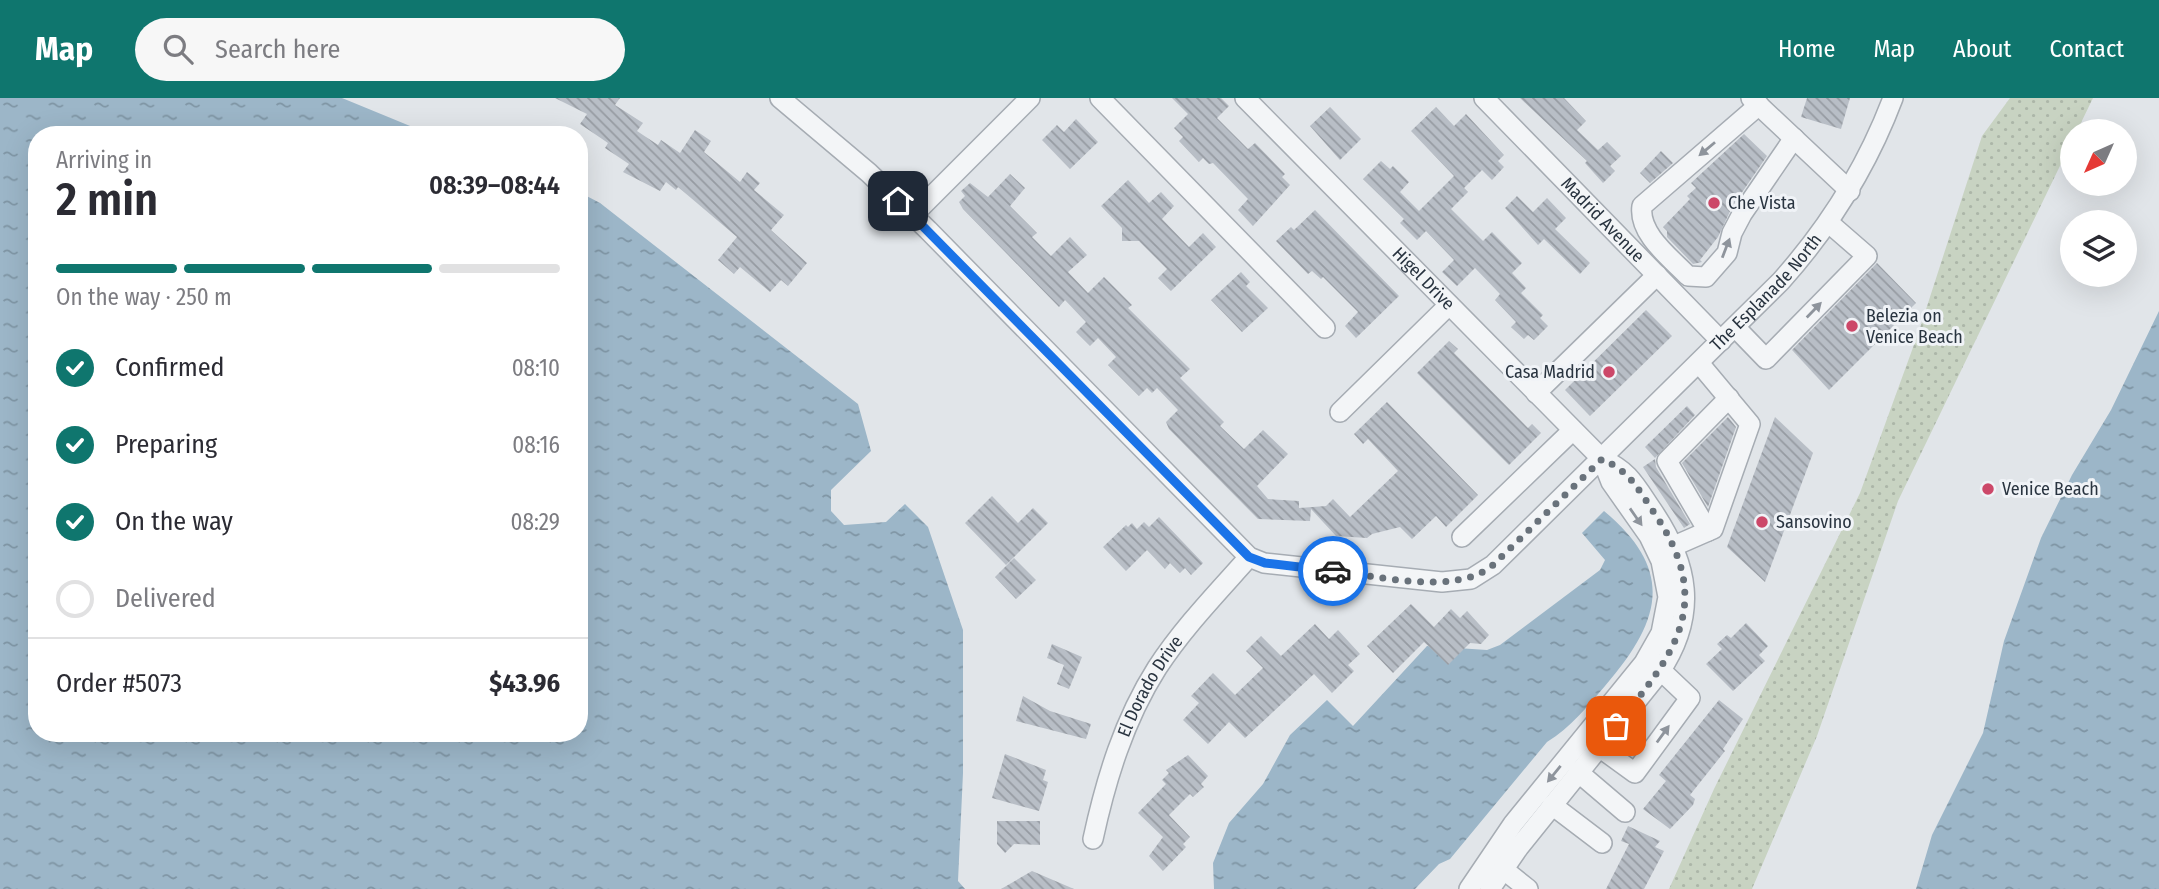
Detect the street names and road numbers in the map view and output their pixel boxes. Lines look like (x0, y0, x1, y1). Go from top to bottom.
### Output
street label: Madrid Avenue (1556, 173, 1649, 267)
street label: The Esplanade North (1706, 229, 1827, 356)
street label: Higel Drive (1388, 243, 1460, 315)
street label: El Dorado Drive (1113, 631, 1187, 740)

